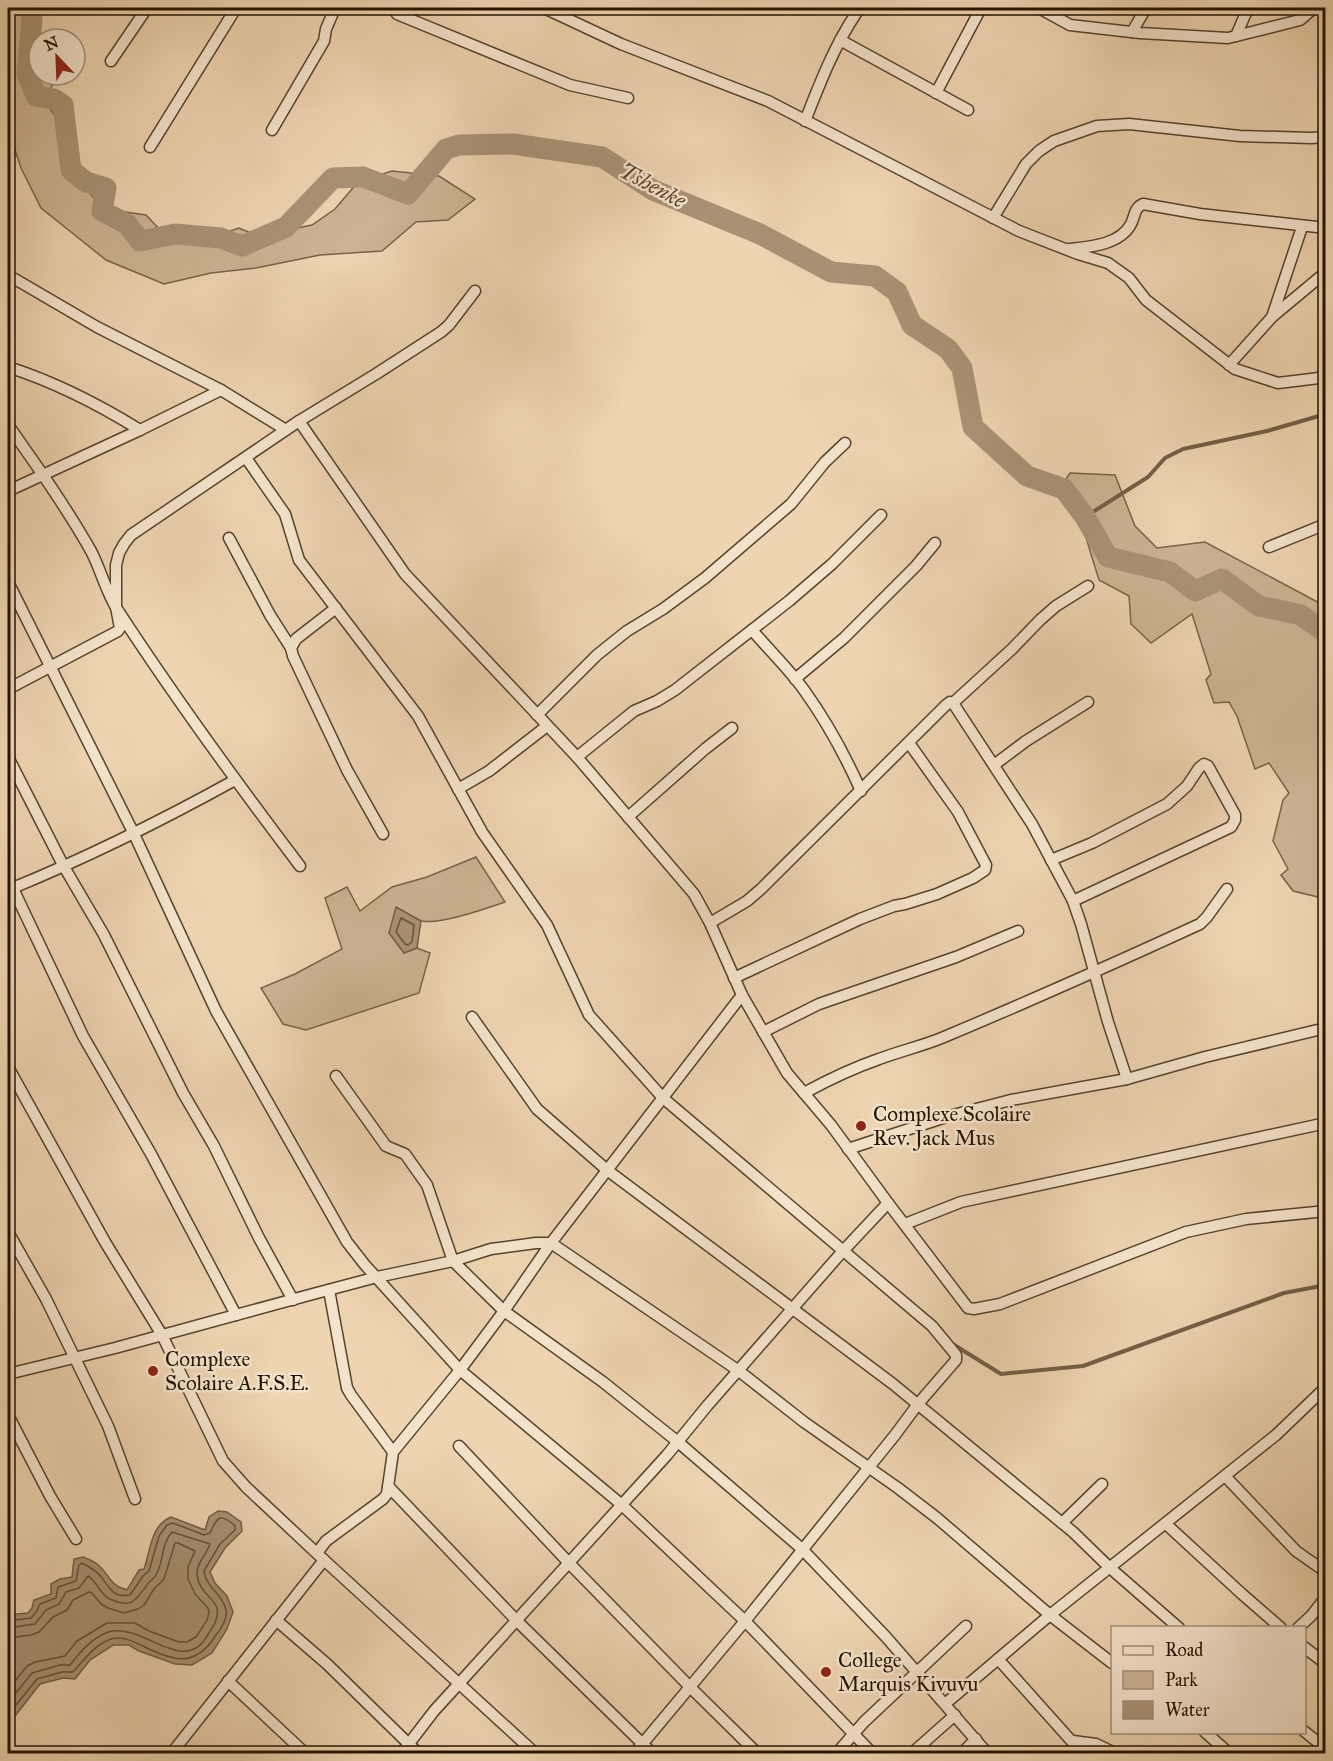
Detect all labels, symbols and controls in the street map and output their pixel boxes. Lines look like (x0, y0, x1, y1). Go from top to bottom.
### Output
north arrow (27, 27, 87, 87)
text: N (41, 32, 62, 55)
water label: Tshenke (615, 157, 691, 214)
place label: Complexe Scolaire Rev. Jack Mus (873, 1101, 1031, 1151)
marker: Complexe Scolaire Rev. Jack Mus (854, 1119, 868, 1133)
place label: Complexe Scolaire A.F.S.E. (165, 1346, 309, 1396)
marker: Complexe Scolaire A.F.S.E. (146, 1364, 160, 1378)
legend (1111, 1626, 1306, 1734)
text: Road (1165, 1639, 1203, 1661)
place label: College Marquis Kivuvu (838, 1647, 979, 1697)
marker: College Marquis Kivuvu (819, 1665, 833, 1679)
text: Park (1165, 1669, 1198, 1691)
text: Water (1165, 1699, 1210, 1721)

